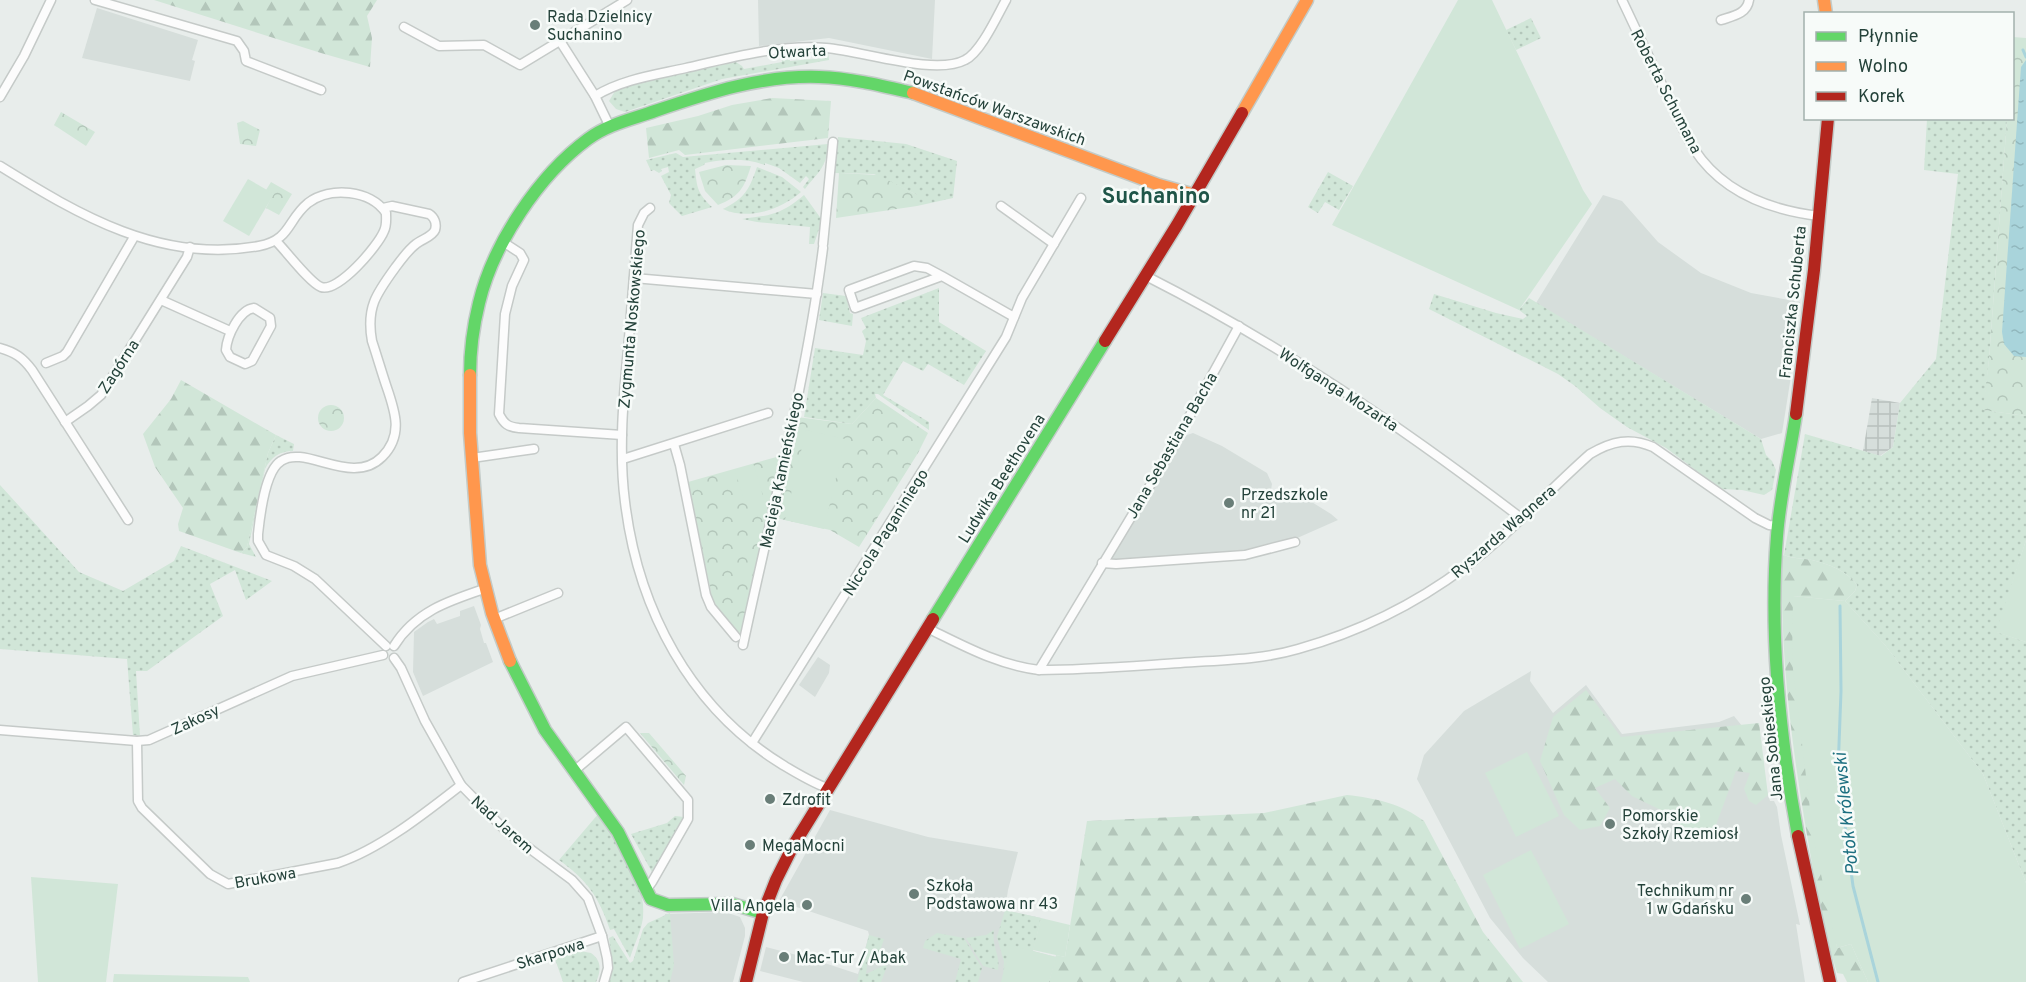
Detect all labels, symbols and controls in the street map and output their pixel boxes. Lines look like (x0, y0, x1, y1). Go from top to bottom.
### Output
place label: Rada Dzielnicy Suchanino (547, 8, 653, 46)
legend (1804, 12, 2014, 120)
marker: Rada Dzielnicy Suchanino (528, 18, 542, 32)
street label: Roberta Schumana (1625, 26, 1705, 157)
text: Płynnie (1858, 26, 1919, 49)
street label: Otwarta (768, 41, 827, 65)
text: Wolno (1858, 56, 1908, 79)
street label: Powstańców Warszawskich (900, 66, 1088, 151)
text: Korek (1858, 86, 1905, 109)
district label: Suchanino (1102, 184, 1210, 211)
street label: Franciszka Schuberta (1776, 225, 1812, 380)
street label: Zygmunta Noskowskiego (615, 229, 651, 410)
street label: Zagórna (95, 336, 145, 398)
street label: Wolfganga Mozarta (1274, 345, 1401, 437)
street label: Jana Sebastiana Bacha (1123, 369, 1223, 523)
street label: Macieja Kamieńskiego (757, 390, 809, 550)
street label: Ludwika Beethovena (955, 411, 1051, 547)
street label: Niccola Paganiniego (840, 466, 934, 600)
street label: Ryszarda Wagnera (1448, 482, 1561, 583)
place label: Przedszkole nr 21 (1241, 486, 1328, 524)
marker: Przedszkole nr 21 (1222, 496, 1236, 510)
street label: Jana Sobieskiego (1755, 675, 1788, 802)
street label: Zakosy (168, 701, 223, 741)
water label: Potok Królewski (1829, 750, 1865, 876)
place label: Zdrofit (782, 791, 831, 811)
street label: Nad Jarem (466, 792, 537, 859)
marker: Zdrofit (763, 792, 777, 806)
place label: Pomorskie Szkoły Rzemiosł (1622, 807, 1738, 845)
marker: Pomorskie Szkoły Rzemiosł (1603, 817, 1617, 831)
place label: MegaMocni (762, 837, 845, 857)
marker: MegaMocni (743, 838, 757, 852)
street label: Brukowa (233, 864, 298, 894)
place label: Szkoła Podstawowa nr 43 (926, 877, 1058, 915)
place label: Technikum nr 1 w Gdańsku (1637, 882, 1734, 920)
marker: Szkoła Podstawowa nr 43 (907, 887, 921, 901)
marker: Technikum nr 1 w Gdańsku (1739, 892, 1753, 906)
place label: Villa Angela (710, 897, 795, 917)
marker: Villa Angela (800, 898, 814, 912)
street label: Skarpowa (514, 935, 587, 975)
place label: Mac-Tur / Abak (796, 949, 906, 969)
marker: Mac-Tur / Abak (777, 950, 791, 964)

